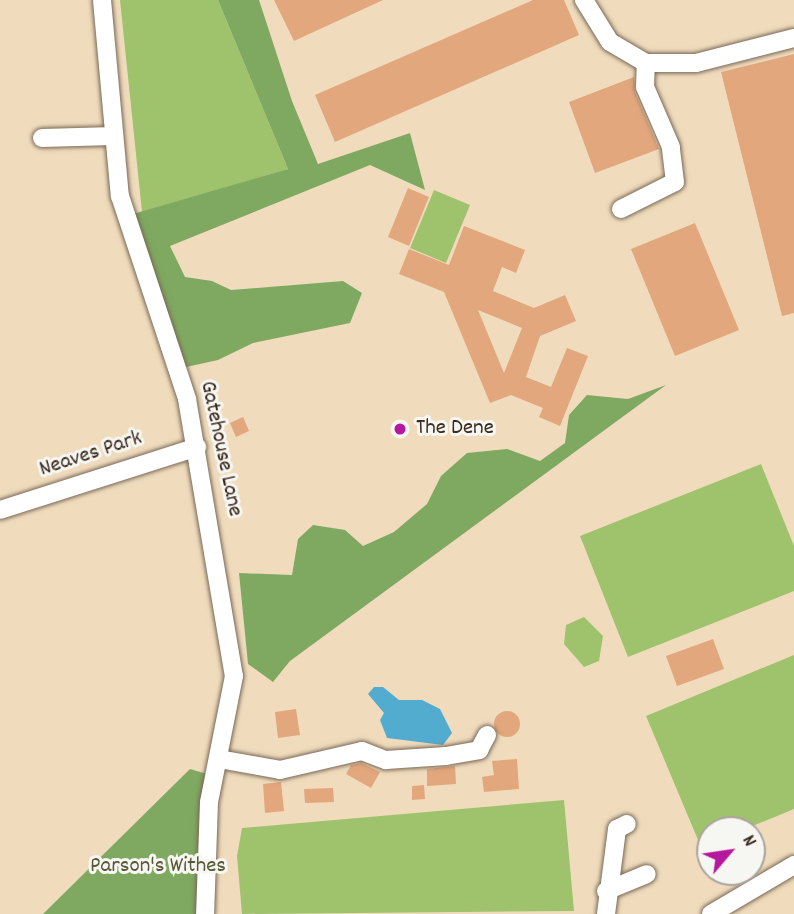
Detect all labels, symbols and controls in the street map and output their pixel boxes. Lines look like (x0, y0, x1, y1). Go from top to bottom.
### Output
street label: Gatehouse Lane (192, 379, 248, 519)
place label: The Dene (416, 415, 494, 443)
marker: The Dene (390, 419, 410, 439)
street label: Neaves Park (36, 425, 146, 485)
north arrow (696, 816, 766, 886)
text: N (734, 831, 762, 852)
park label: Parson's Withes (90, 853, 226, 881)

